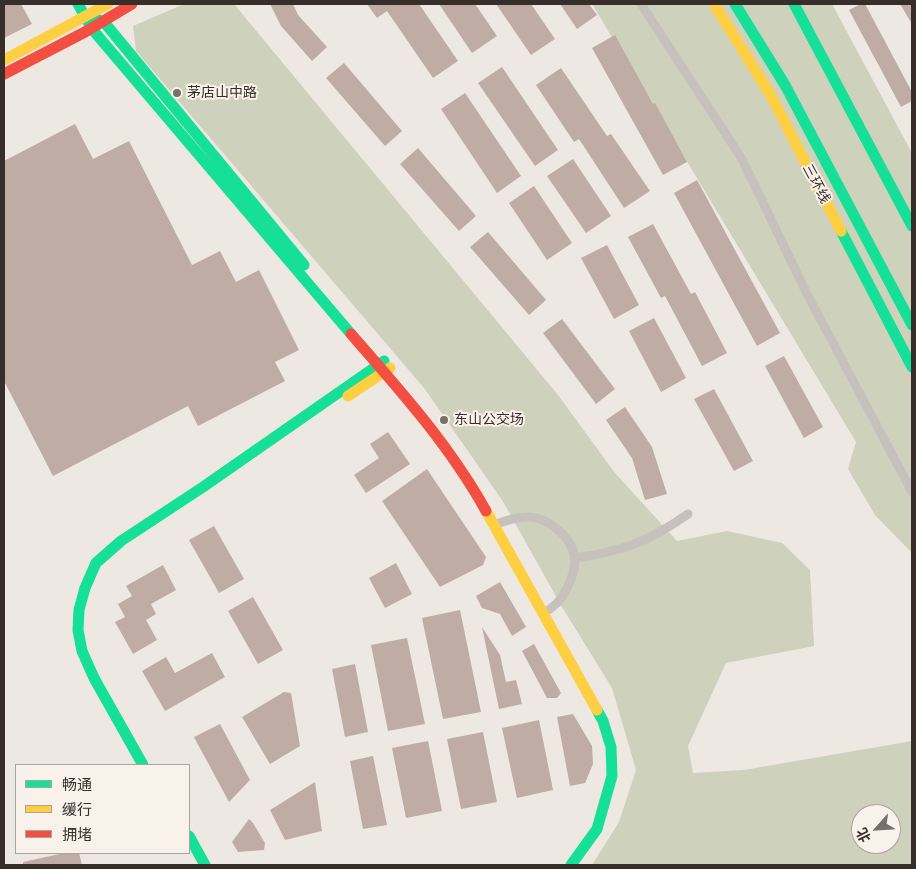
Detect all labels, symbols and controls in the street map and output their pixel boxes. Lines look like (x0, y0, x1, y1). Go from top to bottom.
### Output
place label: 茅店山中路 (187, 85, 257, 101)
marker: 茅店山中路 (171, 87, 183, 99)
street label: 三环线 (799, 162, 833, 206)
place label: 东山公交场 (454, 412, 524, 428)
marker: 东山公交场 (438, 414, 450, 426)
legend (15, 764, 190, 854)
text: 畅通 (62, 774, 92, 794)
text: 缓行 (62, 799, 92, 819)
north arrow (851, 804, 901, 854)
text: 拥堵 (62, 824, 92, 844)
text: 北 (851, 825, 875, 846)

